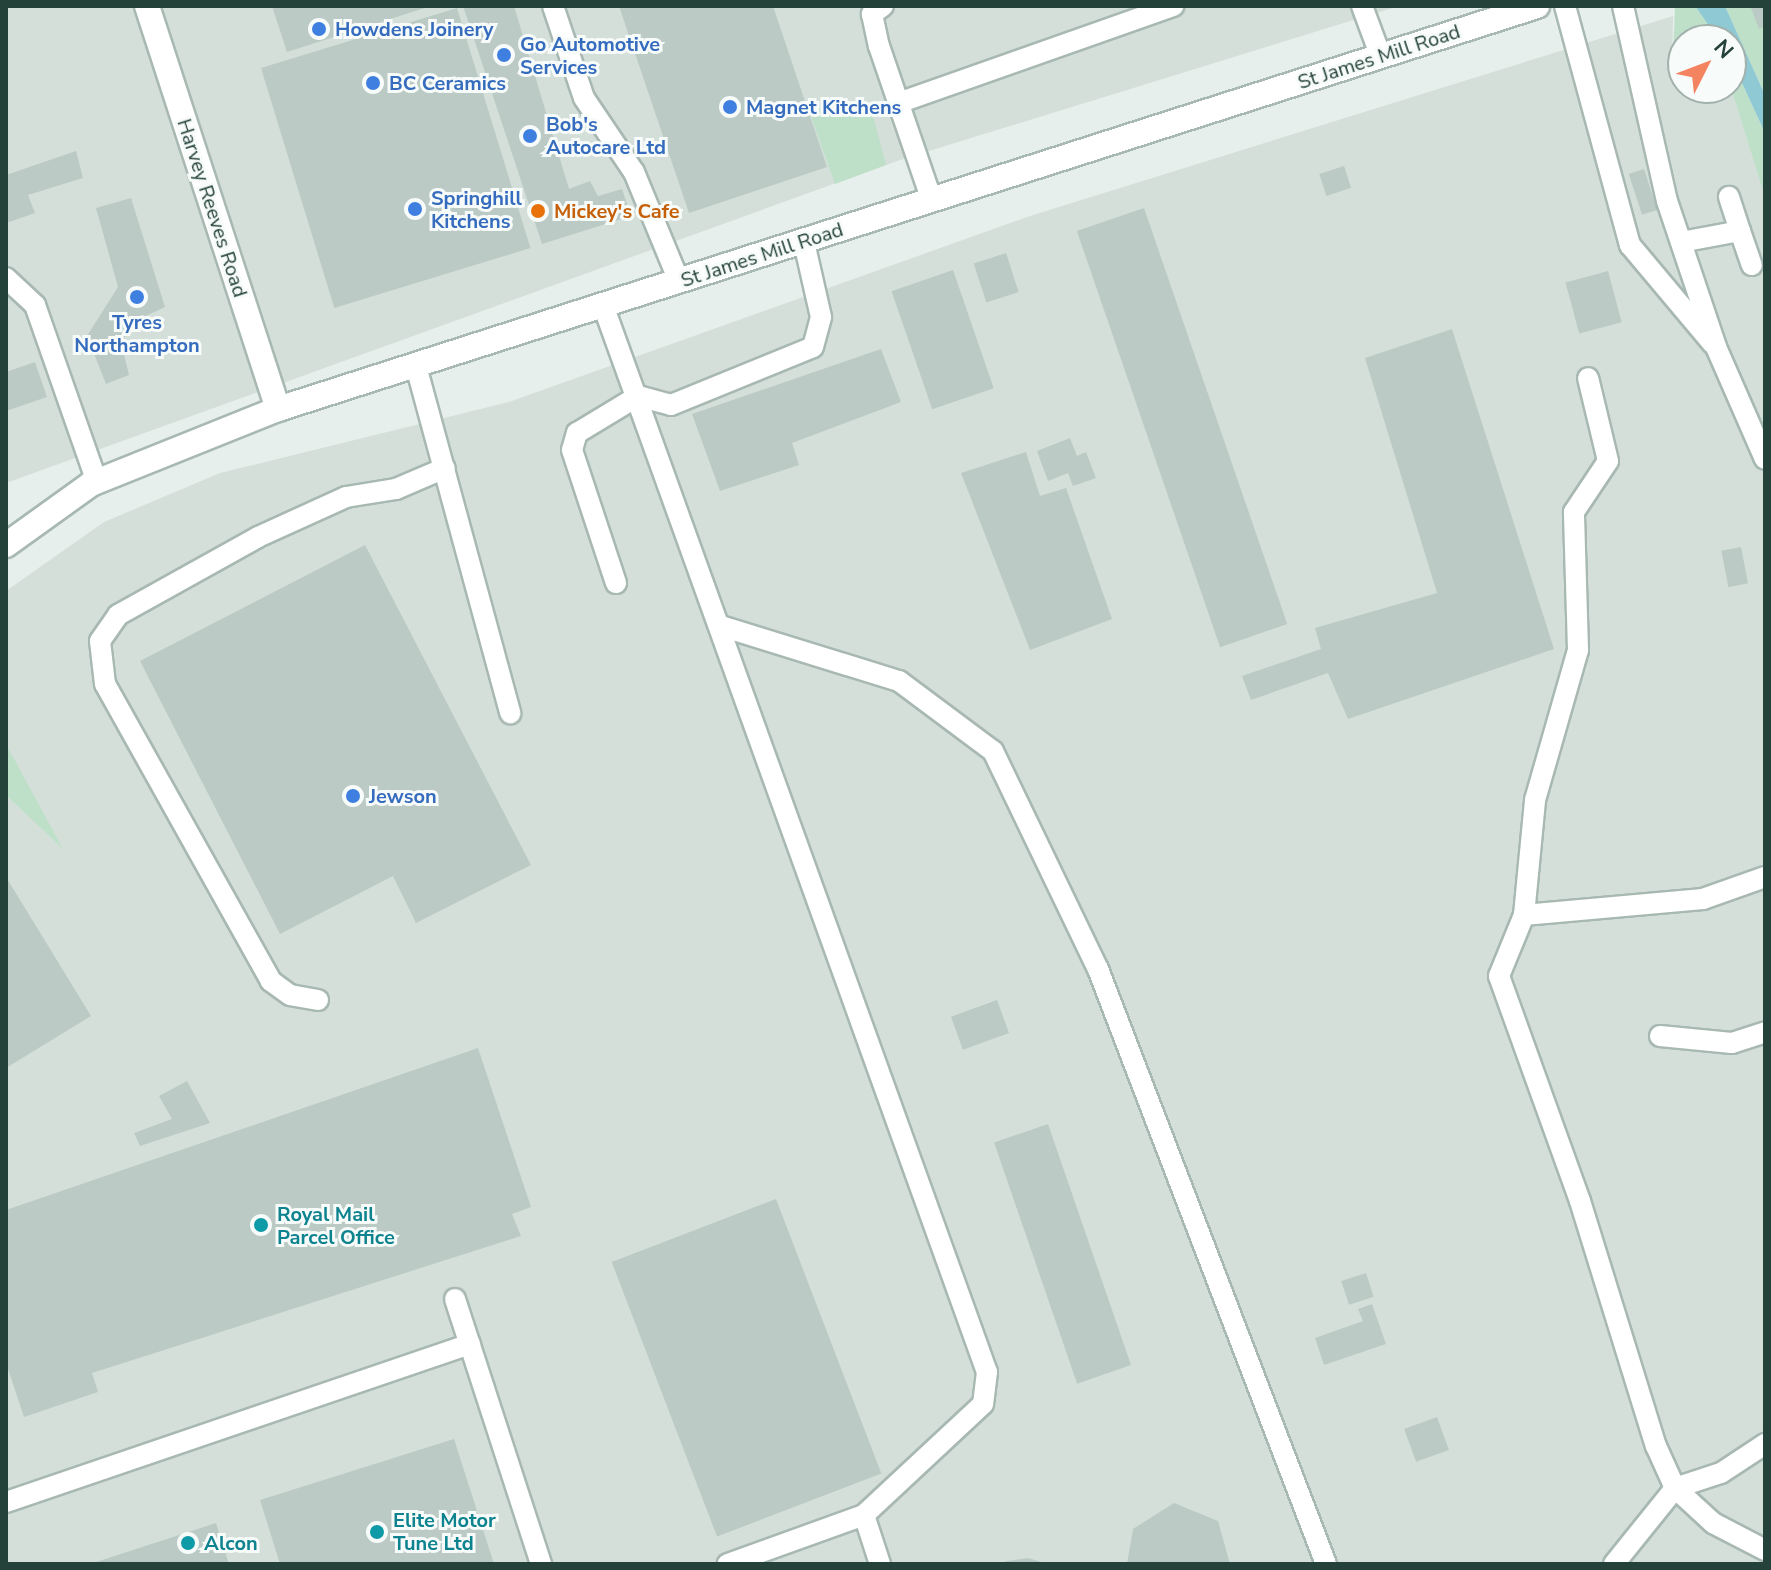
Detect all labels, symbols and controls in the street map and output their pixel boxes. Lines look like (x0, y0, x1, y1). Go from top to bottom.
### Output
place label: Howdens Joinery (335, 17, 494, 41)
street label: St James Mill Road (1295, 19, 1463, 95)
marker: Howdens Joinery (310, 20, 328, 38)
north arrow (1667, 24, 1747, 104)
place label: Go Automotive Services (520, 32, 660, 79)
text: N (1707, 33, 1740, 65)
marker: Go Automotive Services (495, 46, 513, 64)
place label: BC Ceramics (389, 71, 506, 95)
marker: BC Ceramics (364, 74, 382, 92)
place label: Magnet Kitchens (746, 95, 901, 119)
marker: Magnet Kitchens (721, 98, 739, 116)
place label: Bob's Autocare Ltd (546, 112, 666, 159)
street label: Harvey Reeves Road (172, 116, 252, 300)
marker: Bob's Autocare Ltd (521, 127, 539, 145)
place label: Springhill Kitchens (431, 186, 522, 233)
place label: Mickey's Cafe (554, 199, 680, 223)
marker: Springhill Kitchens (406, 200, 424, 218)
marker: Mickey's Cafe (529, 202, 547, 220)
street label: St James Mill Road (678, 217, 846, 293)
marker: Tyres Northampton (128, 288, 146, 306)
place label: Tyres Northampton (74, 310, 200, 357)
place label: Jewson (369, 784, 437, 808)
marker: Jewson (344, 787, 362, 805)
place label: Royal Mail Parcel Office (277, 1202, 395, 1249)
marker: Royal Mail Parcel Office (252, 1216, 270, 1234)
place label: Elite Motor Tune Ltd (393, 1508, 496, 1555)
marker: Elite Motor Tune Ltd (368, 1523, 386, 1541)
place label: Alcon (204, 1531, 258, 1555)
marker: Alcon (179, 1534, 197, 1552)

